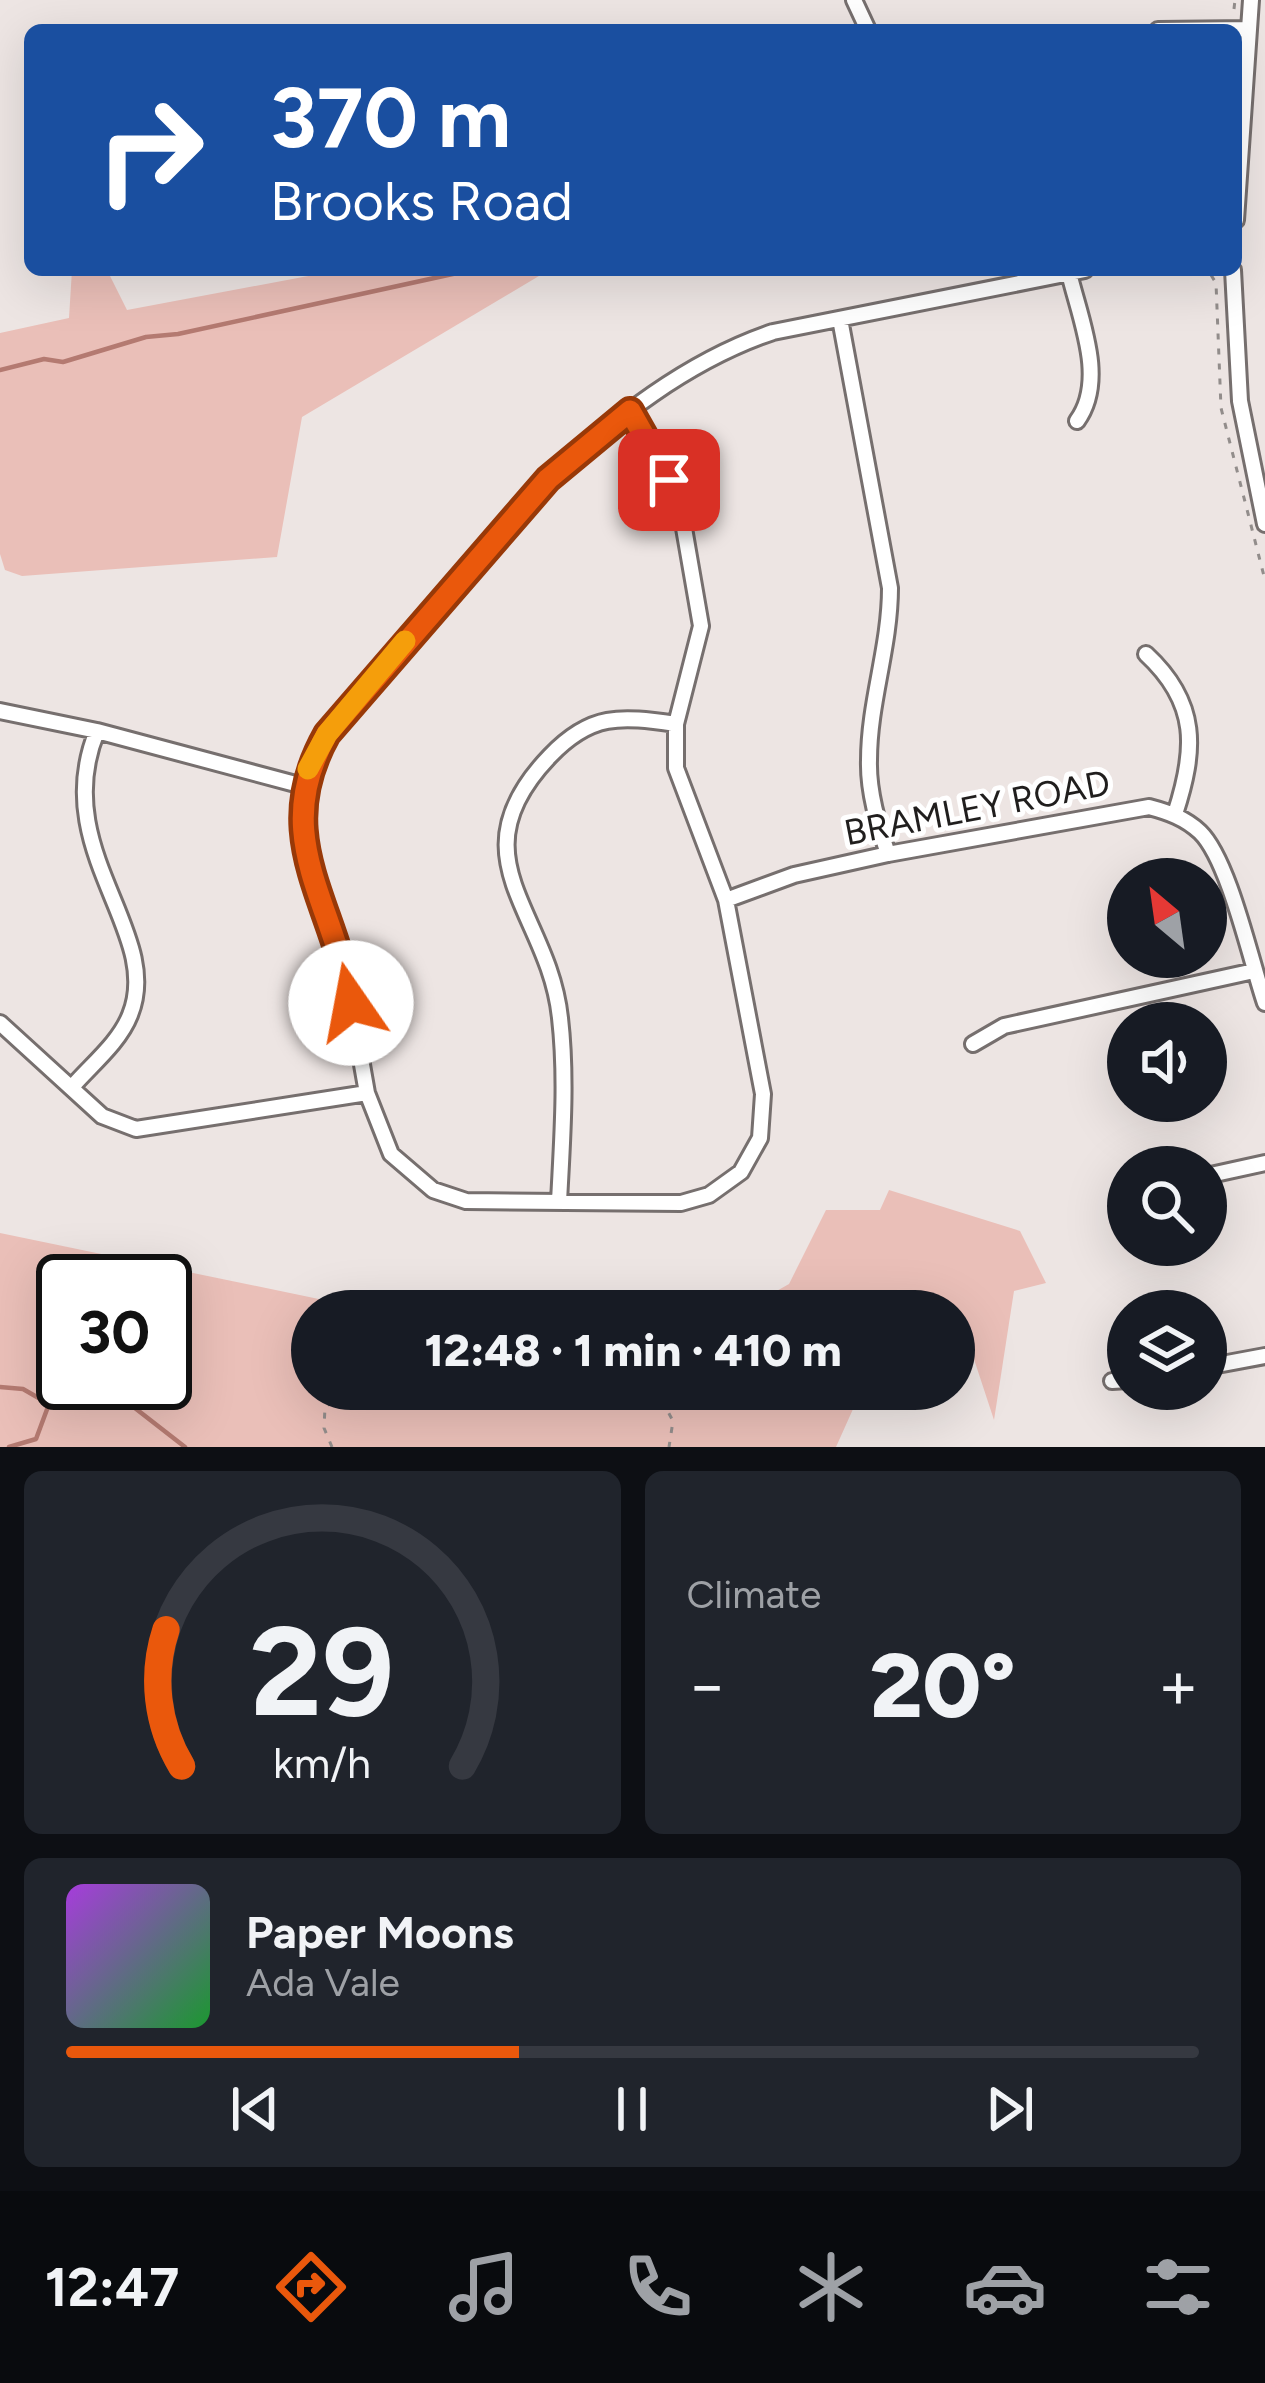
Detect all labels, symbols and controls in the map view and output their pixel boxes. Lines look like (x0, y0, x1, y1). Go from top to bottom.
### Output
text: 370 m (270, 67, 511, 168)
icon: right (72, 72, 228, 228)
text: Brooks Road (270, 169, 573, 234)
pin (618, 429, 720, 531)
icon: arrive (636, 447, 702, 513)
street label: BRAMLEY ROAD (841, 761, 1114, 854)
north arrow (1107, 858, 1227, 978)
map controls (1107, 858, 1227, 1410)
position arrow (288, 940, 414, 1066)
button: sound (1107, 1002, 1227, 1122)
button: search (1107, 1146, 1227, 1266)
speed limit sign: 30 (36, 1254, 192, 1410)
button: layers (1107, 1290, 1227, 1410)
text: 12:48 · 1 min · 410 m (424, 1323, 842, 1377)
text: Climate (687, 1571, 821, 1618)
text: 29 (250, 1596, 395, 1746)
text: 20° (870, 1631, 1016, 1740)
text: − (687, 1645, 728, 1725)
text: + (1158, 1645, 1199, 1725)
text: km/h (273, 1736, 371, 1788)
text: Paper Moons (246, 1905, 514, 1959)
text: Ada Vale (246, 1959, 400, 2006)
icon: previous (222, 2076, 288, 2142)
icon: pause (599, 2076, 665, 2142)
icon: next (977, 2076, 1043, 2142)
icon: directions (269, 2245, 353, 2329)
icon: music (442, 2245, 526, 2329)
icon: phone (616, 2245, 700, 2329)
icon: climate (789, 2245, 873, 2329)
icon: car (963, 2245, 1047, 2329)
icon: filters (1136, 2245, 1220, 2329)
text: 12:47 (45, 2255, 179, 2320)

